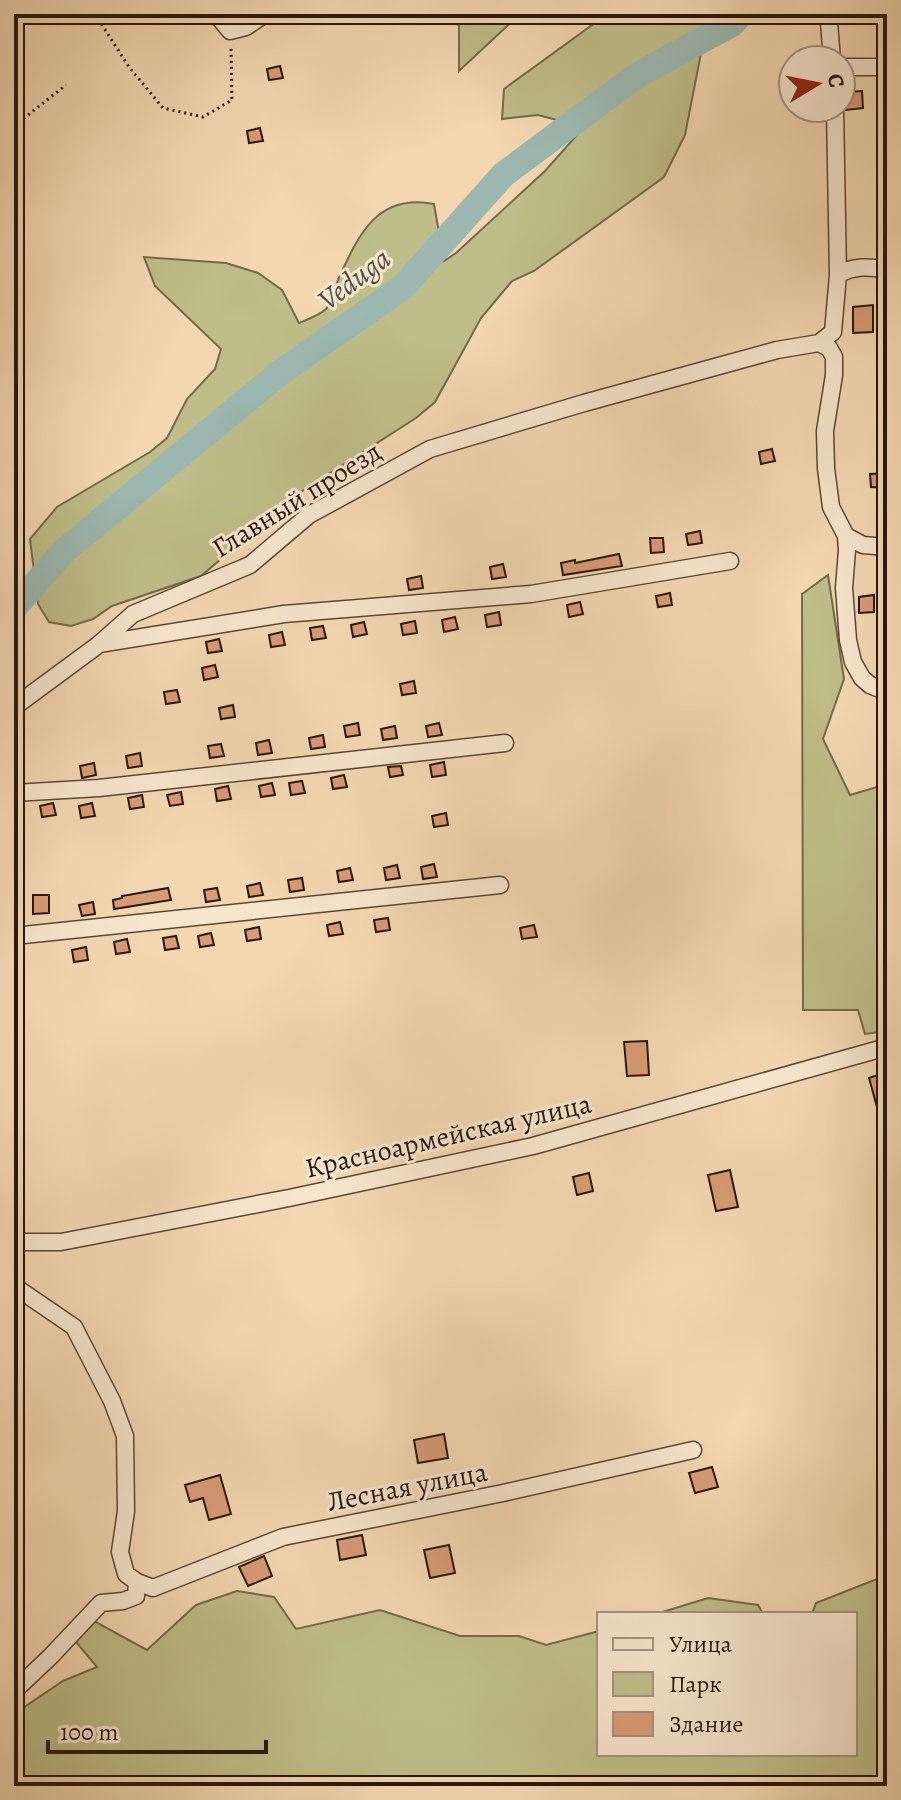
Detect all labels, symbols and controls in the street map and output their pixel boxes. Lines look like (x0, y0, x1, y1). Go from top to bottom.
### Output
north arrow (777, 44, 857, 124)
text: С (820, 71, 852, 90)
water label: Veduga (309, 238, 399, 320)
street label: Главный проезд (205, 433, 388, 567)
street label: Красноармейская улица (301, 1085, 595, 1187)
street label: Лесная улица (324, 1453, 491, 1521)
legend (597, 1612, 857, 1756)
text: Улица (669, 1628, 732, 1660)
text: Парк (669, 1668, 722, 1700)
scale bar (48, 1704, 266, 1754)
text: Здание (669, 1708, 744, 1740)
text: 100 m (60, 1716, 119, 1748)

